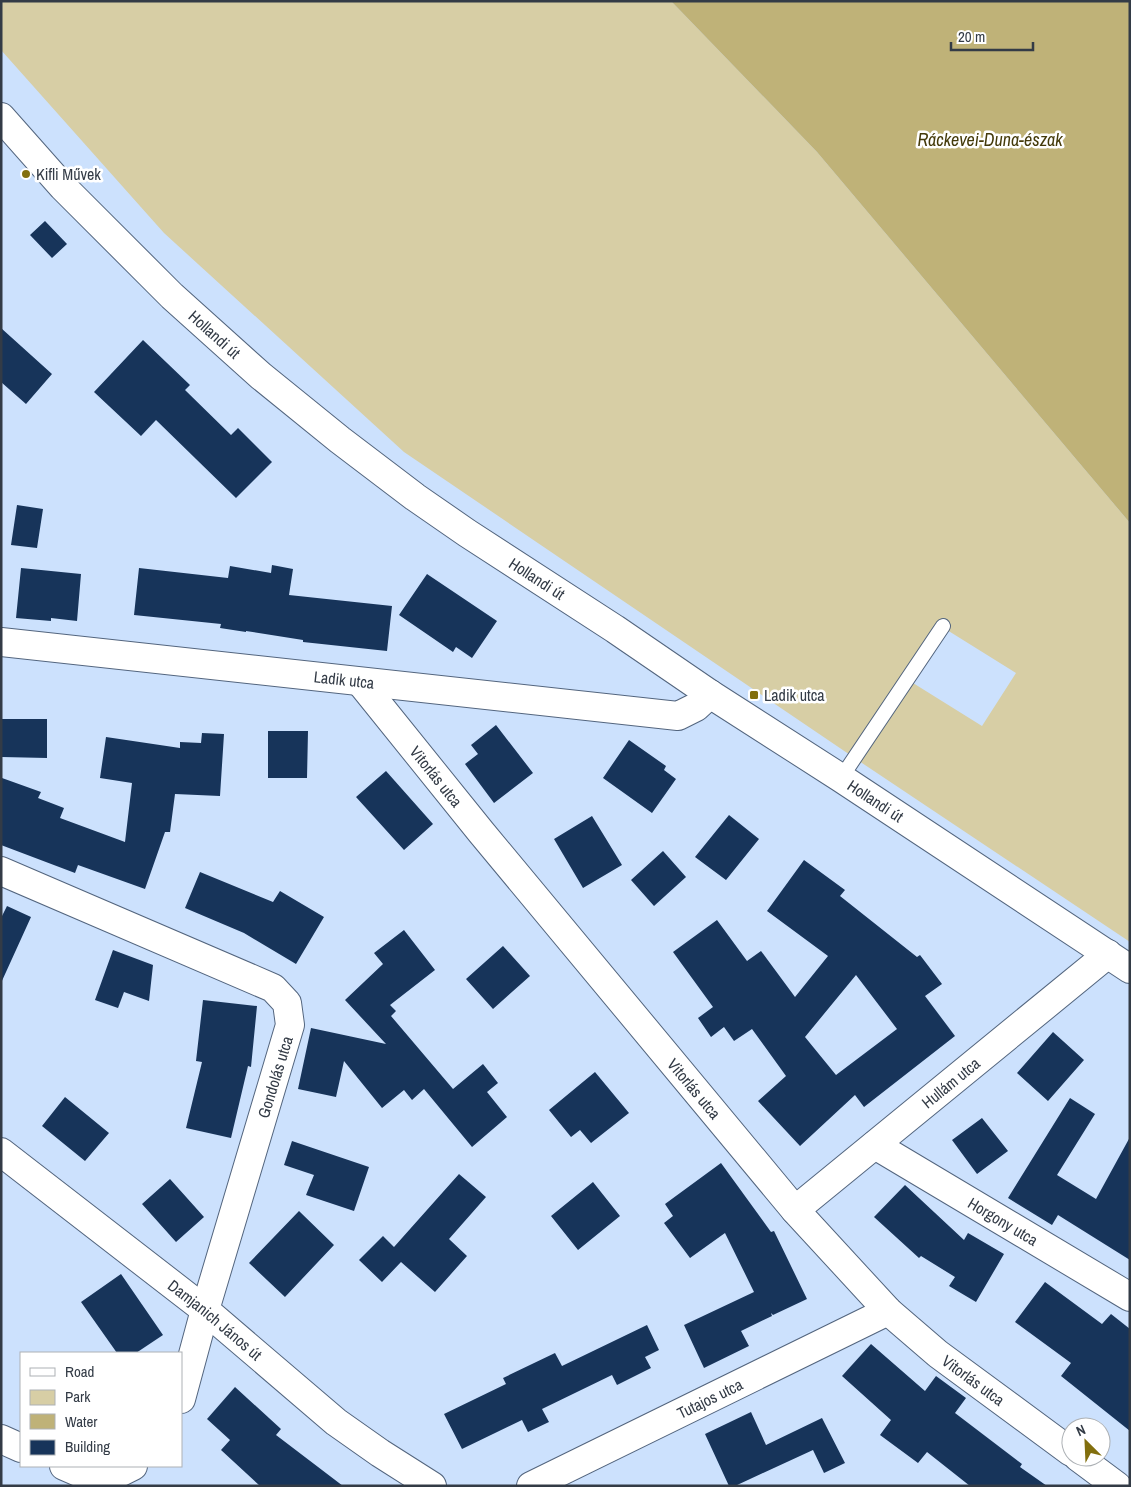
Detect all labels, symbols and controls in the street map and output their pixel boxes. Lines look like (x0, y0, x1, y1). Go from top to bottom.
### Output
scale bar (951, 20, 1034, 52)
text: 20 m (958, 26, 985, 47)
water label: Ráckevei-Duna-észak (917, 127, 1063, 152)
place label: Kifli Művek (36, 163, 101, 185)
marker: Kifli Művek (20, 168, 32, 180)
street label: Hollandi út (184, 305, 246, 364)
street label: Hollandi út (505, 552, 570, 605)
street label: Ladik utca (313, 665, 376, 694)
place label: Ladik utca (764, 684, 825, 706)
marker: Ladik utca (748, 689, 760, 701)
street label: Vitorlás utca (405, 741, 468, 812)
street label: Hollandi út (843, 774, 908, 828)
street label: Gondolás utca (252, 1033, 298, 1121)
street label: Hullám utca (917, 1052, 985, 1113)
street label: Vitorlás utca (663, 1054, 726, 1124)
street label: Horgony utca (964, 1192, 1043, 1251)
street label: Damjanich János út (163, 1274, 267, 1365)
street label: Vitorlás utca (938, 1350, 1010, 1411)
legend (20, 1352, 182, 1467)
text: Road (65, 1361, 94, 1382)
street label: Tutajos utca (673, 1373, 747, 1424)
text: Park (65, 1386, 91, 1407)
text: Water (65, 1411, 97, 1432)
north arrow (1061, 1417, 1111, 1467)
text: N (1073, 1420, 1088, 1440)
text: Building (65, 1436, 110, 1457)

